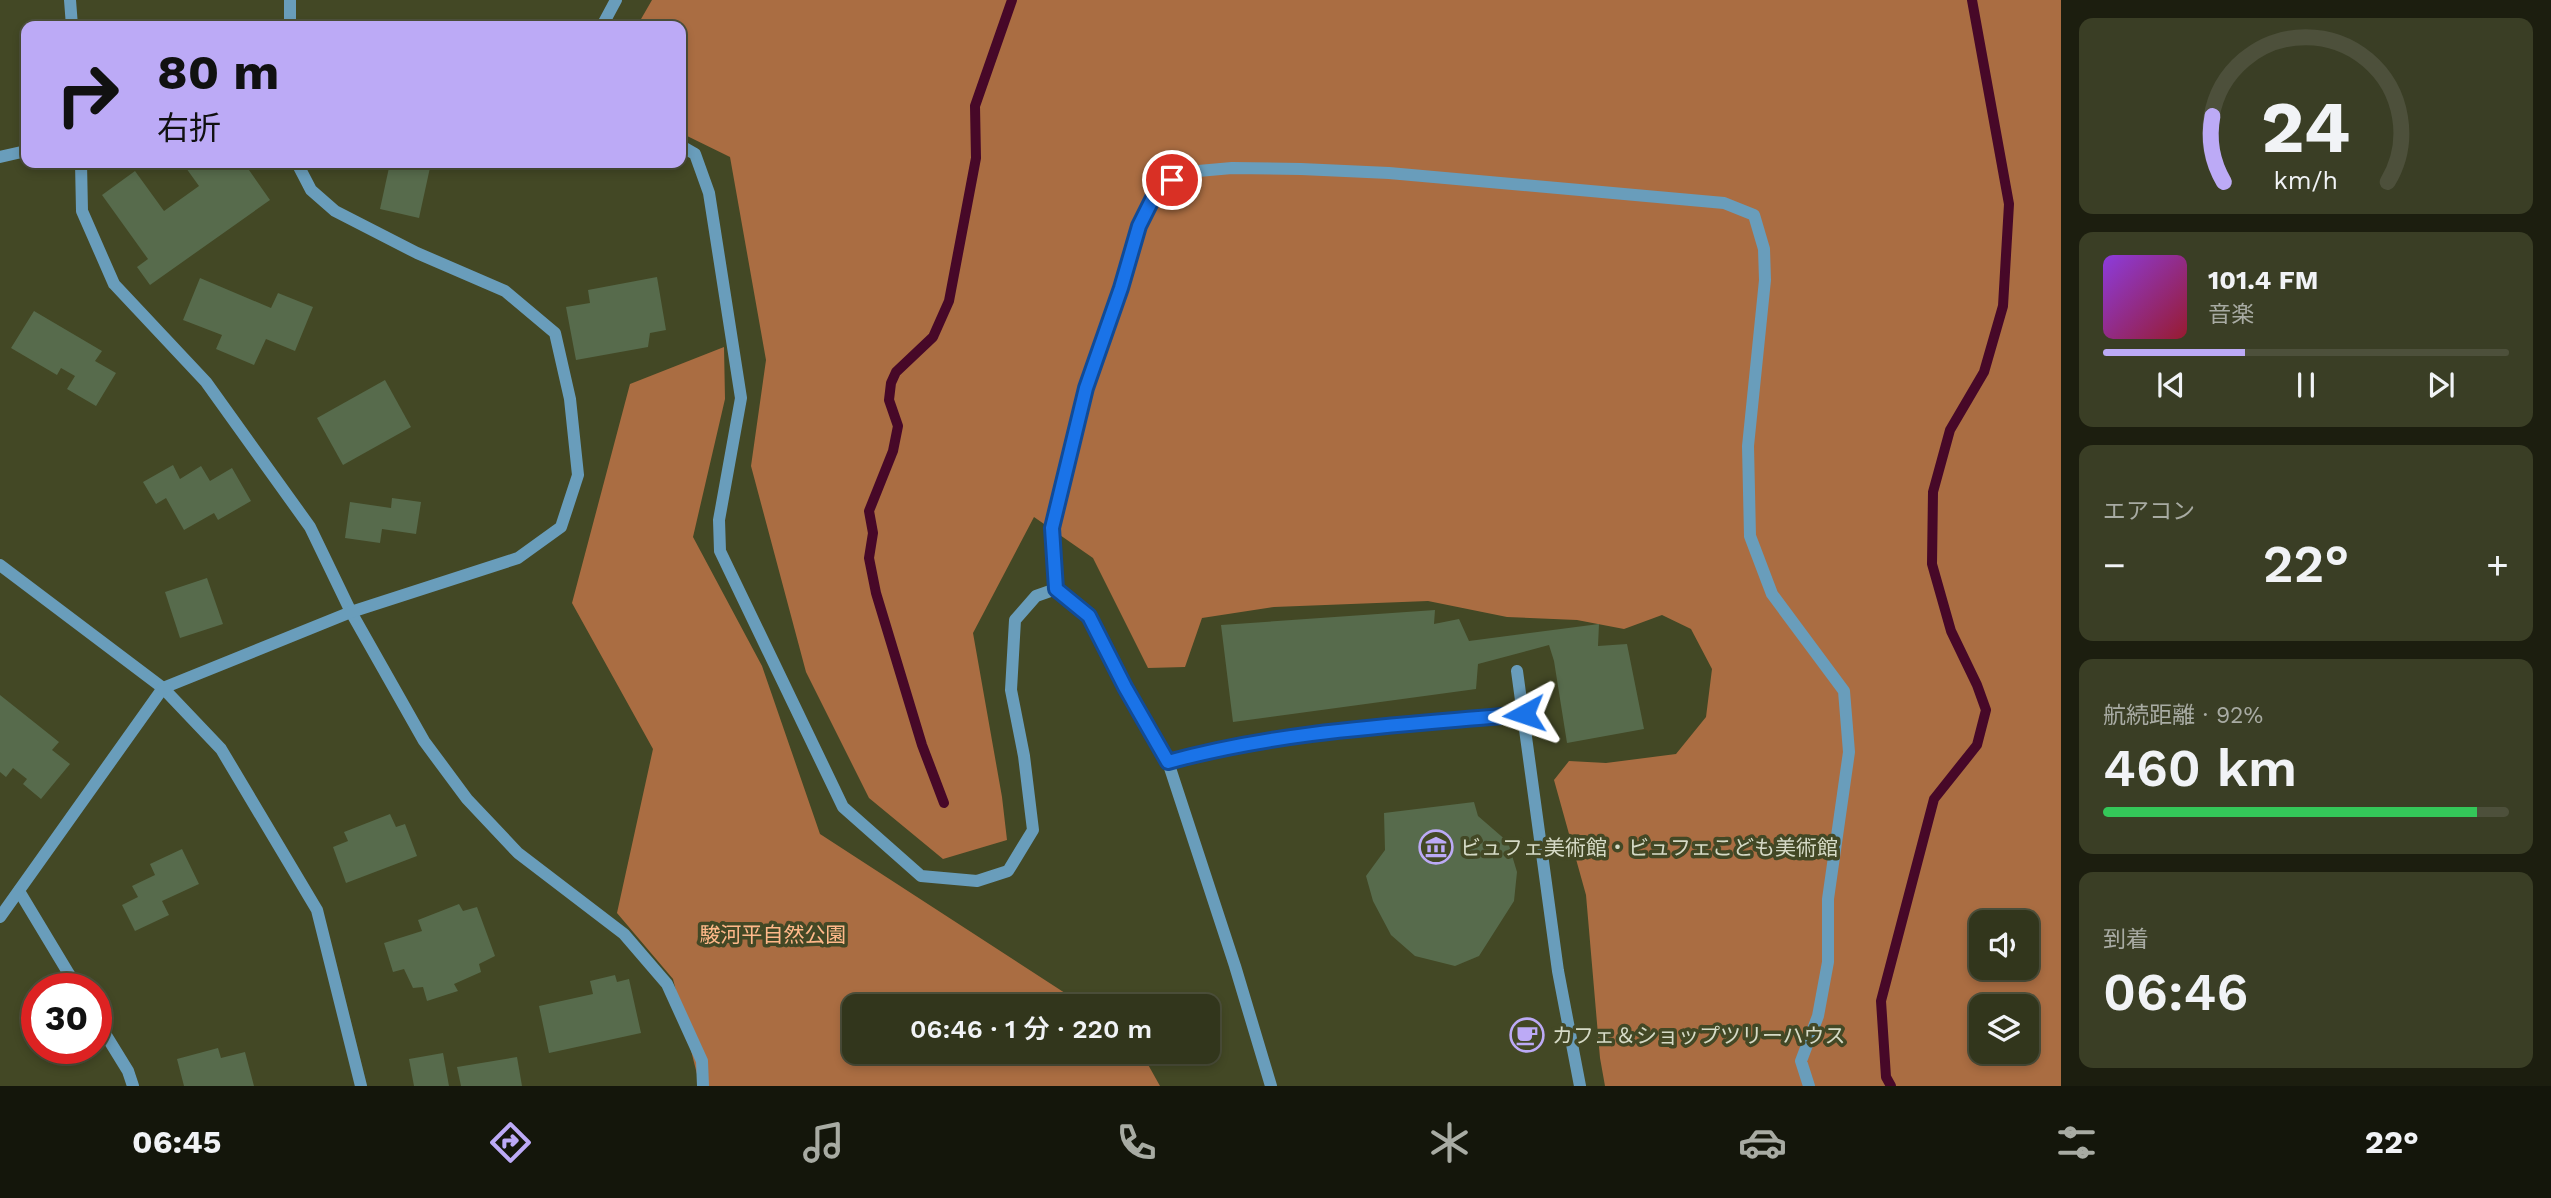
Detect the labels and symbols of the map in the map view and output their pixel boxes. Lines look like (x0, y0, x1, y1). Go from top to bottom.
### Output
pin (1142, 150, 1202, 210)
position arrow (1487, 677, 1561, 751)
museum icon: ビュフェ美術館・ビュフェこども美術館 (1417, 828, 1455, 866)
place label: ビュフェ美術館・ビュフェこども美術館 (1460, 835, 1838, 860)
park label: 駿河平自然公園 (700, 922, 847, 947)
speed limit sign: 30 (21, 973, 112, 1064)
cafe icon: カフェ＆ショップツリーハウス (1508, 1016, 1546, 1054)
place label: カフェ＆ショップツリーハウス (1552, 1023, 1846, 1048)

